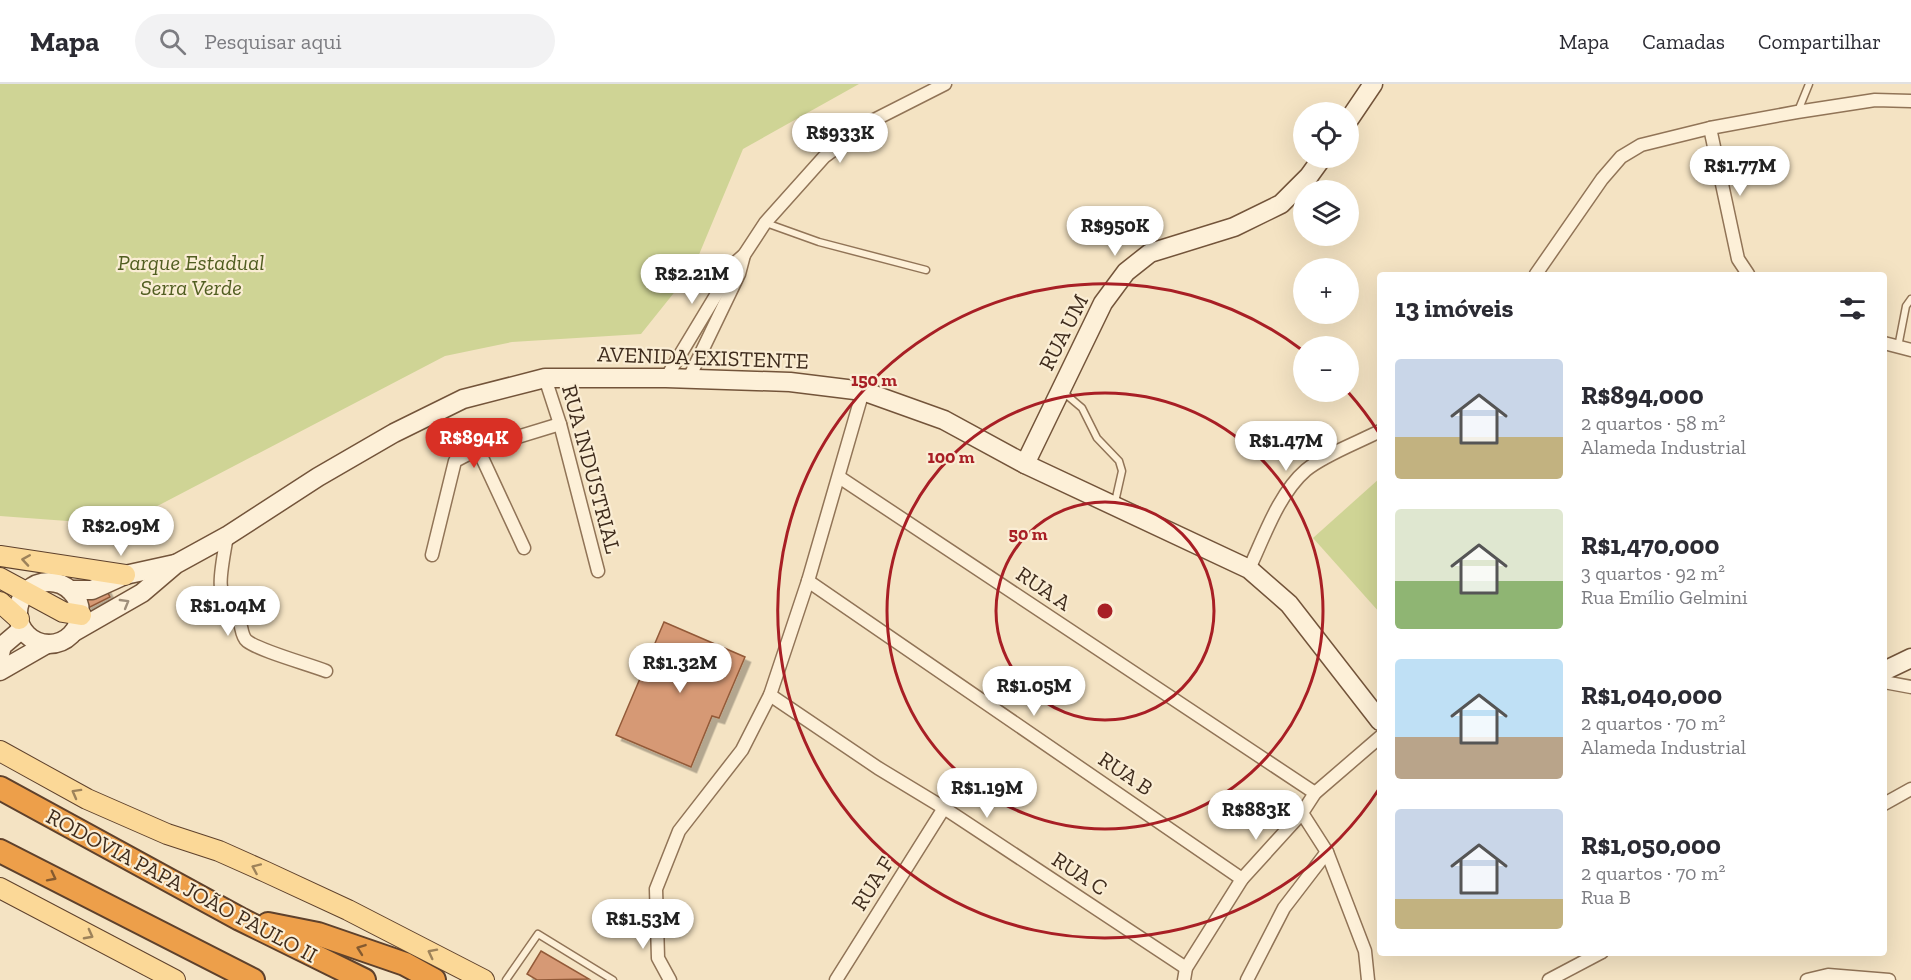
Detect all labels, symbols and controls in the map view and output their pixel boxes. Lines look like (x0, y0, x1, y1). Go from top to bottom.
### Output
search box (135, 14, 555, 68)
text: Mapa (30, 25, 99, 58)
icon: search (156, 25, 189, 58)
text: Pesquisar aqui (204, 28, 342, 55)
text: Mapa (1559, 29, 1609, 54)
text: Camadas (1642, 29, 1725, 54)
text: Compartilhar (1758, 29, 1881, 54)
map controls (1293, 102, 1359, 402)
button: locate (1293, 102, 1359, 168)
pin: R$933K (791, 113, 889, 164)
text: R$933K (806, 120, 874, 144)
pin: R$1.77M (1685, 146, 1795, 197)
text: R$1.77M (1704, 153, 1776, 177)
button: layers (1293, 180, 1359, 246)
pin: R$950K (1066, 206, 1164, 257)
text: R$950K (1081, 213, 1149, 237)
park label: Parque Estadual Serra Verde (117, 249, 265, 301)
pin: R$2.21M (637, 254, 747, 305)
button: + (1293, 258, 1359, 324)
text: R$2.21M (655, 261, 729, 285)
street label: RUA UM (1033, 290, 1094, 375)
text: 13 imóveis (1395, 292, 1514, 324)
icon: filters (1836, 292, 1869, 325)
button: − (1293, 336, 1359, 402)
street label: AVENIDA EXISTENTE (597, 340, 809, 375)
text: 150 m (851, 369, 897, 391)
text: R$894,000 (1581, 379, 1704, 411)
street label: RUA INDUSTRIAL (556, 382, 627, 556)
icon: home (1443, 383, 1515, 455)
text: 2 quartos · 58 m² (1581, 411, 1725, 435)
pin: R$894K (425, 418, 523, 469)
pin: R$1.47M (1231, 421, 1341, 472)
text: R$894K (440, 425, 508, 449)
text: R$1.47M (1249, 428, 1323, 452)
text: Alameda Industrial (1581, 435, 1746, 459)
text: 100 m (927, 446, 975, 468)
pin: R$2.09M (66, 506, 176, 557)
text: R$2.09M (82, 513, 160, 537)
text: 50 m (1009, 523, 1048, 545)
text: R$1,470,000 (1581, 529, 1719, 561)
icon: home (1443, 533, 1515, 605)
one-way arrow (21, 554, 30, 566)
street label: RUA A (1011, 560, 1077, 617)
text: 3 quartos · 92 m² (1581, 561, 1725, 585)
text: Rua Emílio Gelmini (1581, 585, 1748, 609)
pin: R$1.04M (173, 586, 283, 637)
text: R$1.04M (190, 593, 266, 617)
one-way arrow (119, 599, 129, 610)
centre of rings (1095, 601, 1115, 621)
pin: R$1.32M (625, 643, 735, 694)
text: R$1.32M (643, 650, 717, 674)
pin: R$1.05M (979, 666, 1089, 717)
text: R$1.05M (996, 673, 1072, 697)
text: R$1,040,000 (1581, 679, 1722, 711)
icon: home (1443, 683, 1515, 755)
text: 2 quartos · 70 m² (1581, 711, 1725, 735)
text: Alameda Industrial (1581, 735, 1746, 759)
street label: RUA B (1093, 745, 1158, 801)
pin: R$1.19M (932, 768, 1042, 819)
text: R$1.19M (951, 775, 1023, 799)
one-way arrow (72, 789, 83, 800)
pin: R$883K (1207, 790, 1305, 841)
text: R$883K (1222, 797, 1290, 821)
street label: RODOVIA PAPA JOÃO PAULO II (42, 802, 322, 969)
text: R$1,050,000 (1581, 829, 1721, 861)
icon: home (1443, 833, 1515, 905)
street label: RUA C (1047, 846, 1113, 901)
street label: RUA F (845, 851, 899, 915)
text: 2 quartos · 70 m² (1581, 861, 1725, 885)
one-way arrow (252, 863, 263, 875)
one-way arrow (46, 870, 56, 881)
text: Rua B (1581, 885, 1631, 909)
pin: R$1.53M (588, 899, 698, 950)
text: R$1.53M (606, 906, 680, 930)
one-way arrow (83, 928, 93, 939)
one-way arrow (356, 943, 367, 956)
one-way arrow (427, 949, 438, 960)

